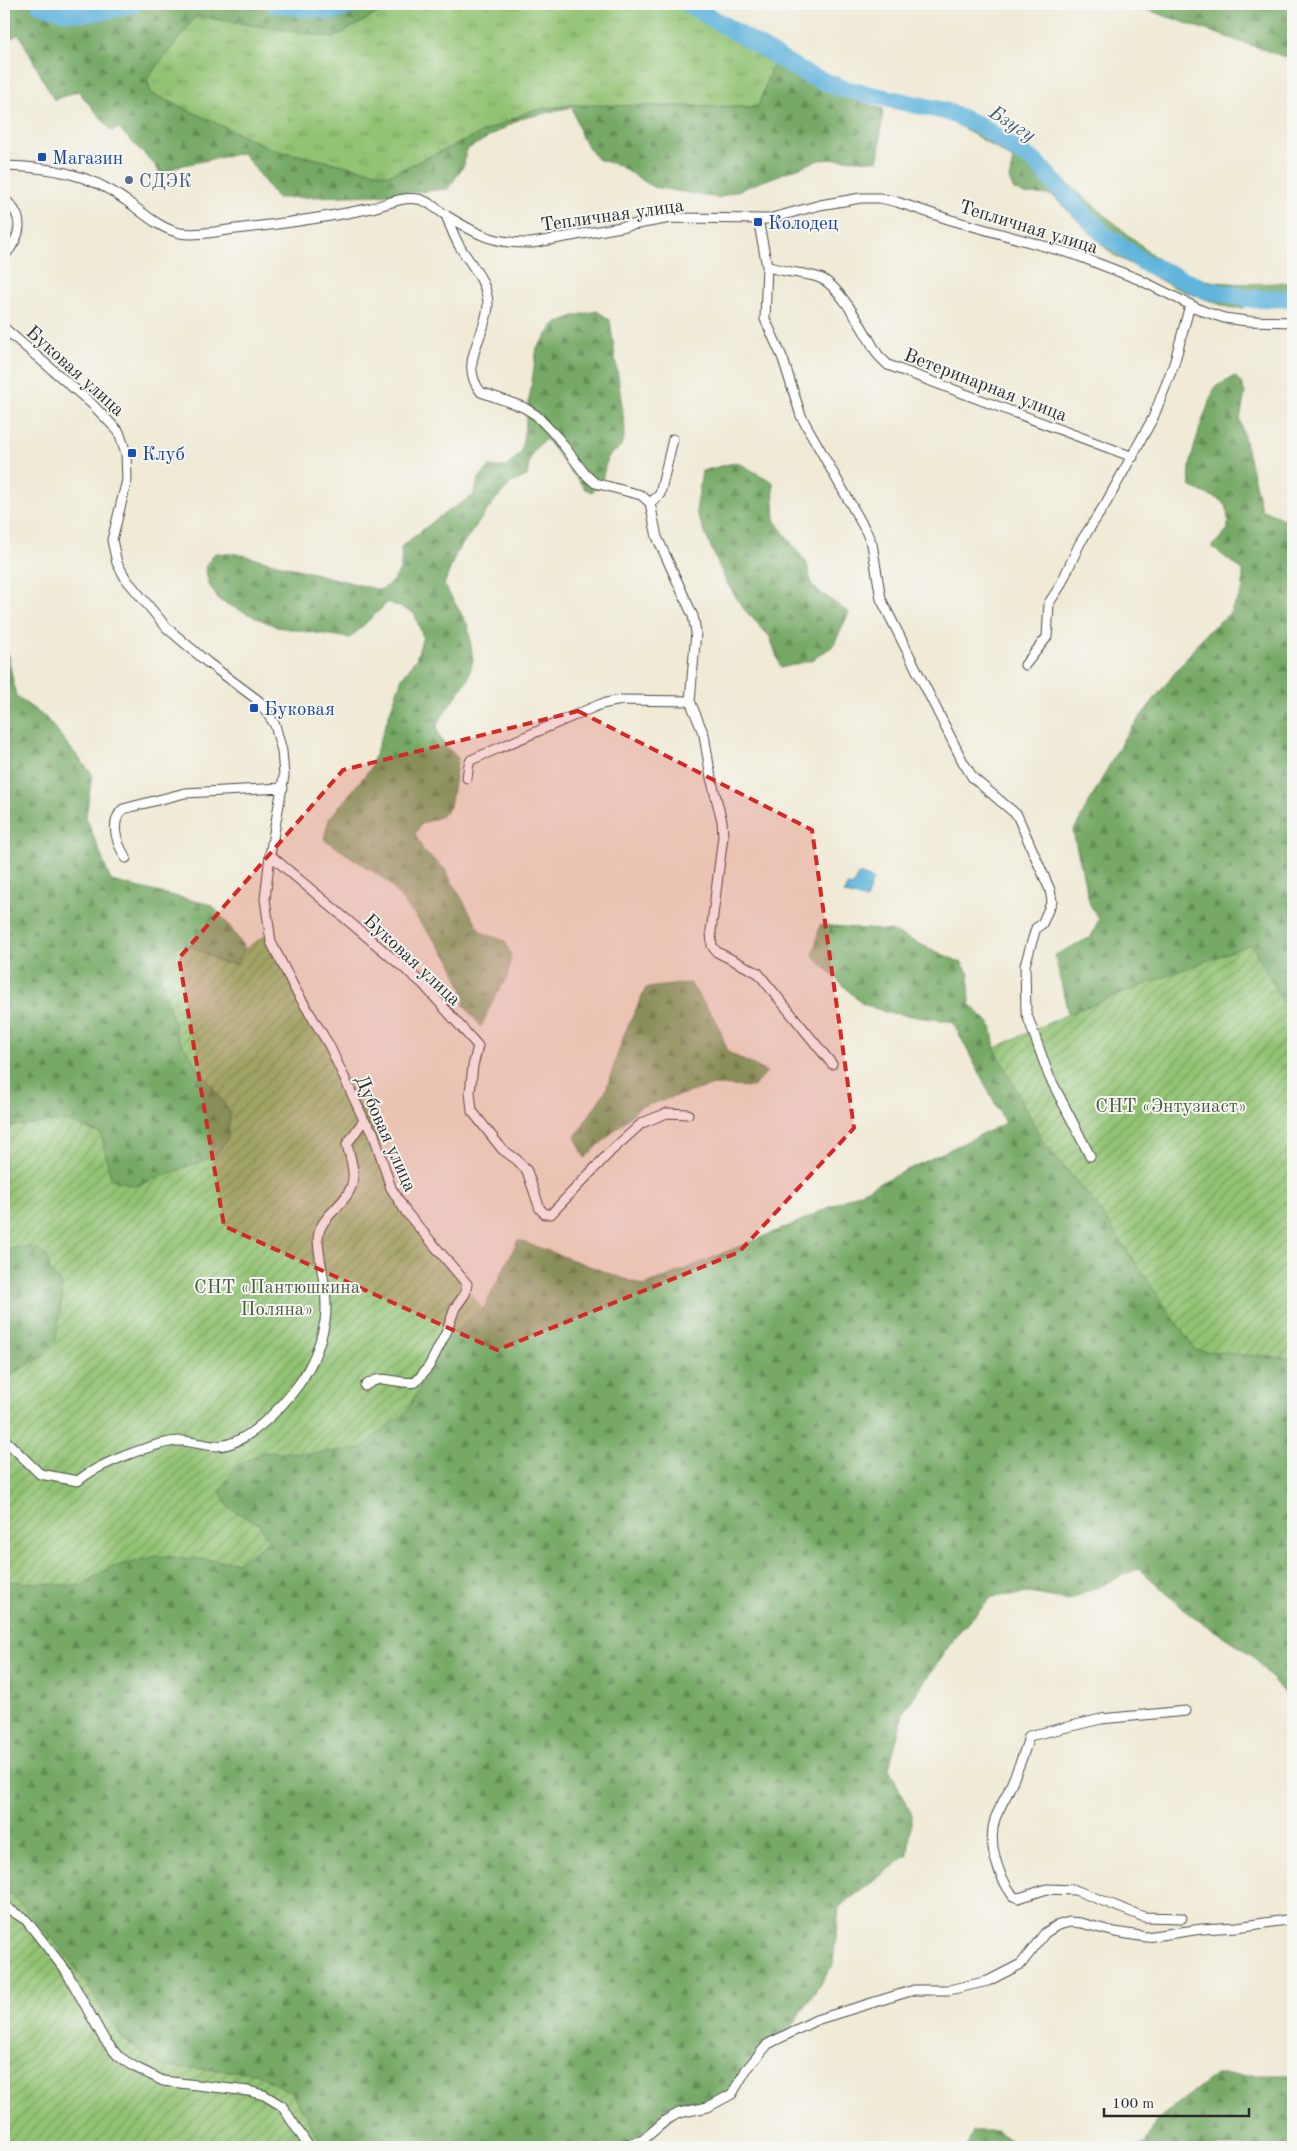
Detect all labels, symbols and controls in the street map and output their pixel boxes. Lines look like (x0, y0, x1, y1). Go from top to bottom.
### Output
water label: Бзугу (985, 102, 1039, 147)
place label: Магазин (52, 150, 123, 169)
marker: Магазин (36, 151, 48, 163)
place label: СДЭК (139, 173, 192, 192)
marker: СДЭК (123, 174, 135, 186)
street label: Тепличная улица (540, 197, 686, 236)
street label: Тепличная улица (956, 198, 1101, 259)
place label: Колодец (768, 215, 839, 234)
marker: Колодец (752, 216, 764, 228)
street label: Буковая улица (22, 323, 128, 421)
street label: Ветеринарная улица (901, 346, 1070, 426)
place label: Клуб (142, 446, 185, 465)
marker: Клуб (126, 447, 138, 459)
place label: Буковая (264, 701, 335, 720)
marker: Буковая (248, 702, 260, 714)
street label: Буковая улица (359, 911, 464, 1011)
street label: Дубовая улица (351, 1073, 419, 1196)
park label: СНТ «Энтузиаст» (1095, 1098, 1247, 1117)
park label: СНТ «Пантюшкина Поляна» (194, 1279, 361, 1320)
scale bar (1104, 2086, 1250, 2118)
text: 100 m (1112, 2097, 1154, 2112)

